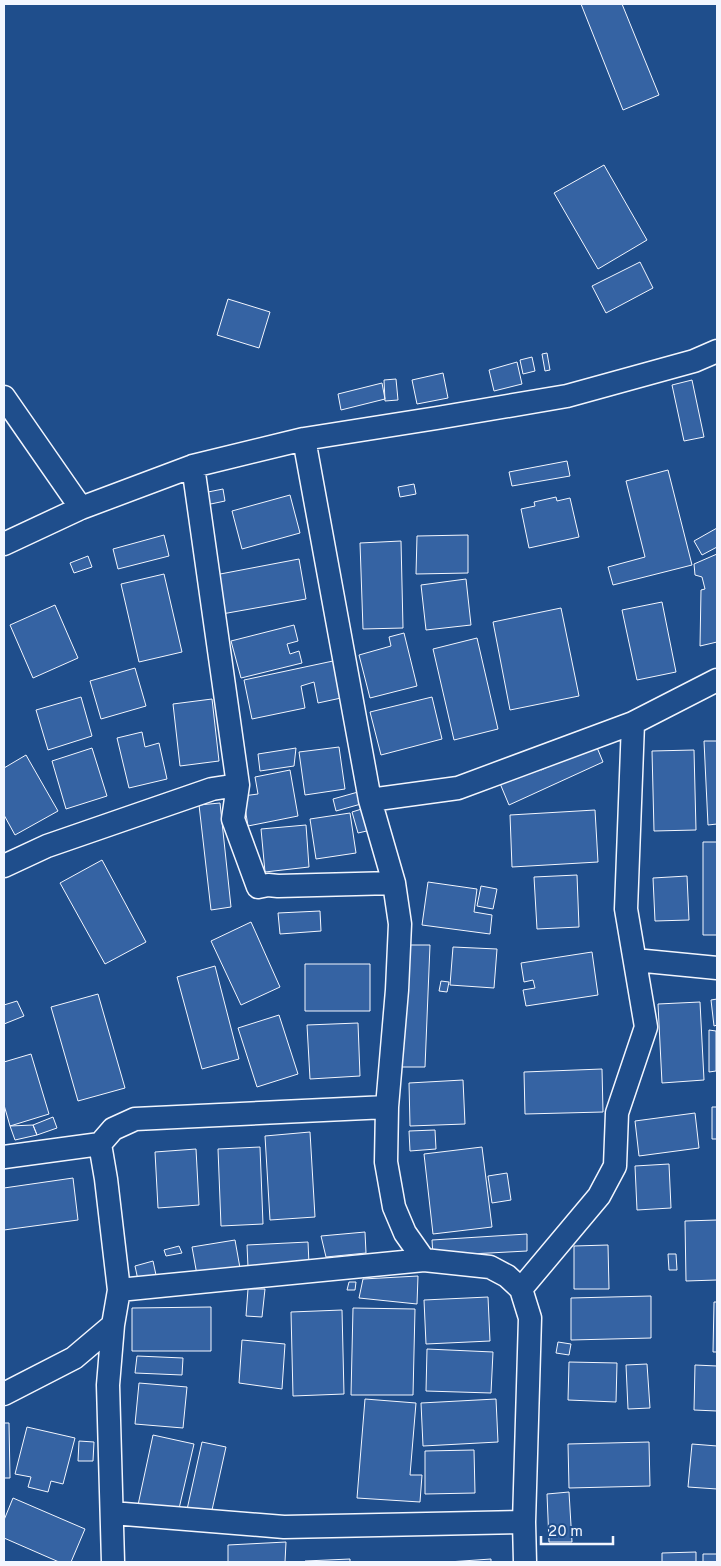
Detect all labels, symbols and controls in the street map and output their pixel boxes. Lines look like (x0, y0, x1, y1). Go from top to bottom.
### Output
scale bar (541, 1514, 614, 1546)
text: 20 m (548, 1523, 583, 1542)

